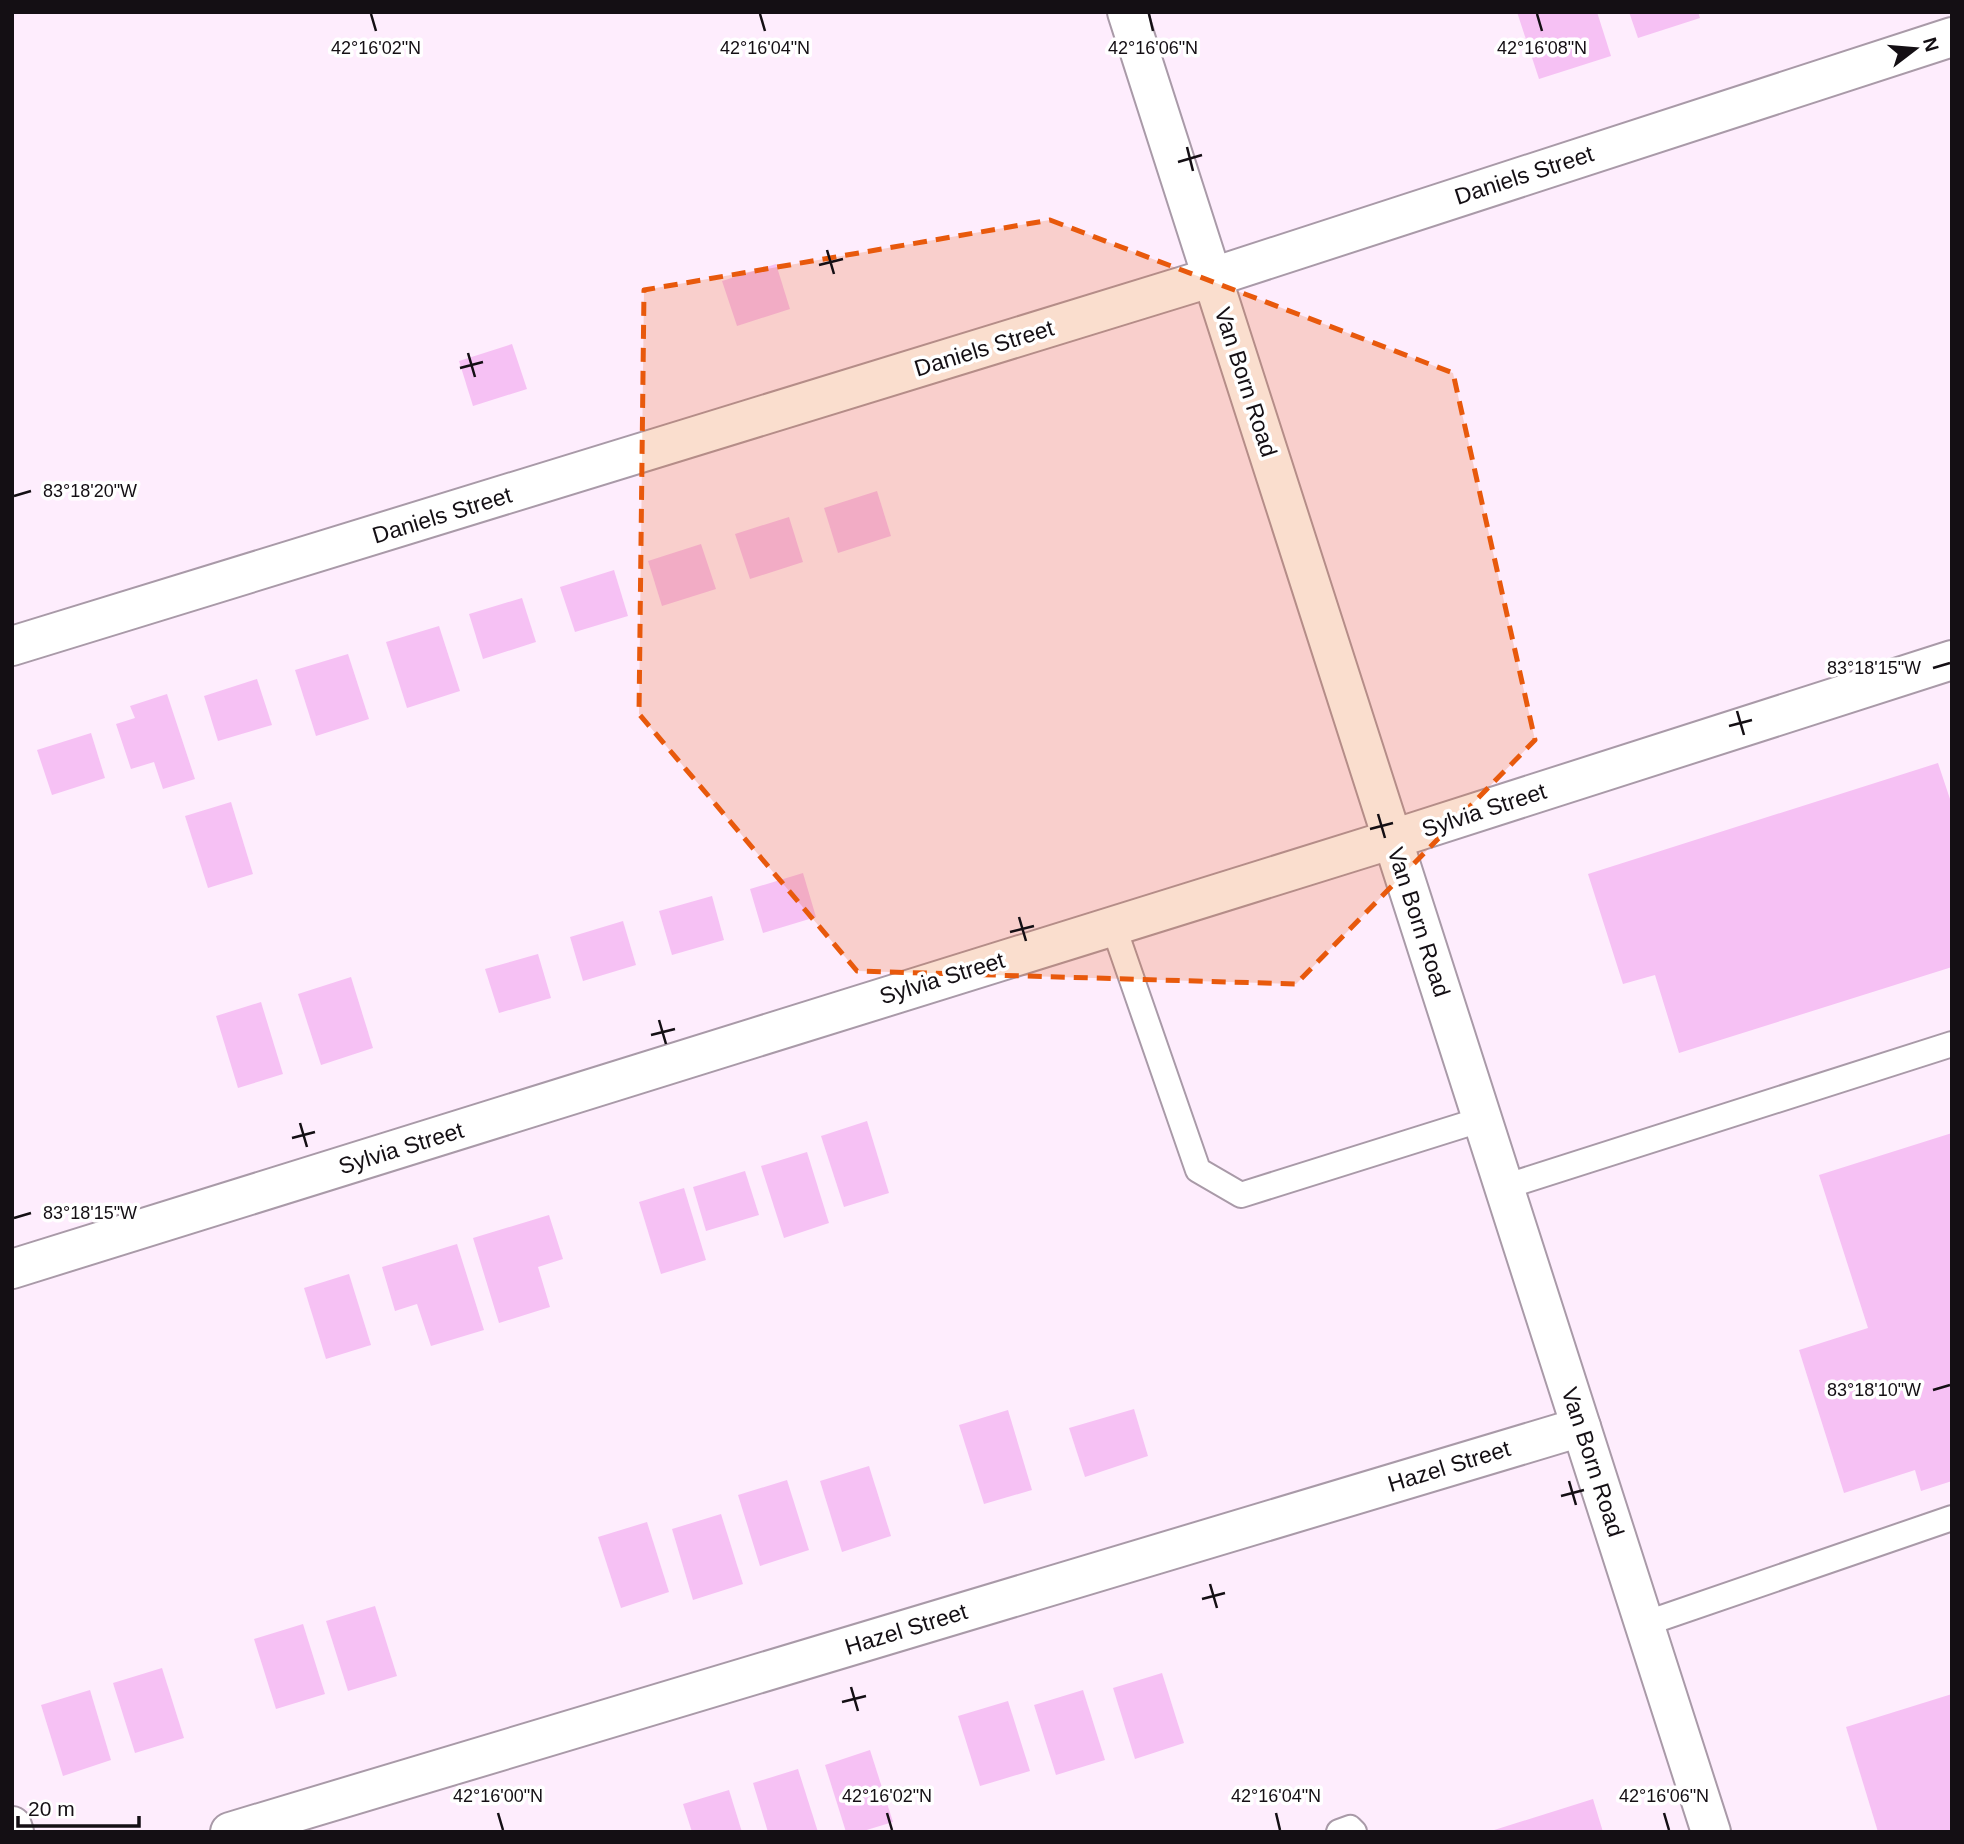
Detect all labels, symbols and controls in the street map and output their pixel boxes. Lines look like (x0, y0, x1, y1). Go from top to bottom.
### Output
north arrow (1880, 14, 1950, 84)
text: N (1919, 35, 1943, 54)
text: 42°16'02"N (331, 38, 421, 58)
text: 42°16'04"N (720, 38, 810, 58)
text: 42°16'06"N (1108, 38, 1198, 58)
text: 42°16'08"N (1497, 38, 1587, 58)
street label: Daniels Street (1451, 140, 1597, 210)
street label: Van Born Road (1210, 304, 1282, 460)
street label: Daniels Street (911, 314, 1057, 382)
text: 83°18'20"W (43, 481, 137, 501)
street label: Daniels Street (369, 481, 515, 549)
text: 83°18'15"W (1827, 658, 1921, 678)
street label: Sylvia Street (1419, 778, 1550, 842)
street label: Van Born Road (1383, 844, 1455, 1000)
street label: Sylvia Street (876, 947, 1008, 1009)
street label: Sylvia Street (335, 1117, 467, 1179)
text: 83°18'15"W (43, 1203, 137, 1223)
text: 83°18'10"W (1827, 1380, 1921, 1400)
street label: Van Born Road (1557, 1384, 1629, 1540)
street label: Hazel Street (1385, 1435, 1514, 1497)
street label: Hazel Street (842, 1598, 971, 1660)
scale bar (18, 1784, 138, 1828)
text: 42°16'00"N (453, 1786, 543, 1806)
text: 42°16'02"N (842, 1786, 932, 1806)
text: 42°16'04"N (1231, 1786, 1321, 1806)
text: 42°16'06"N (1619, 1786, 1709, 1806)
text: 20 m (28, 1797, 75, 1820)

